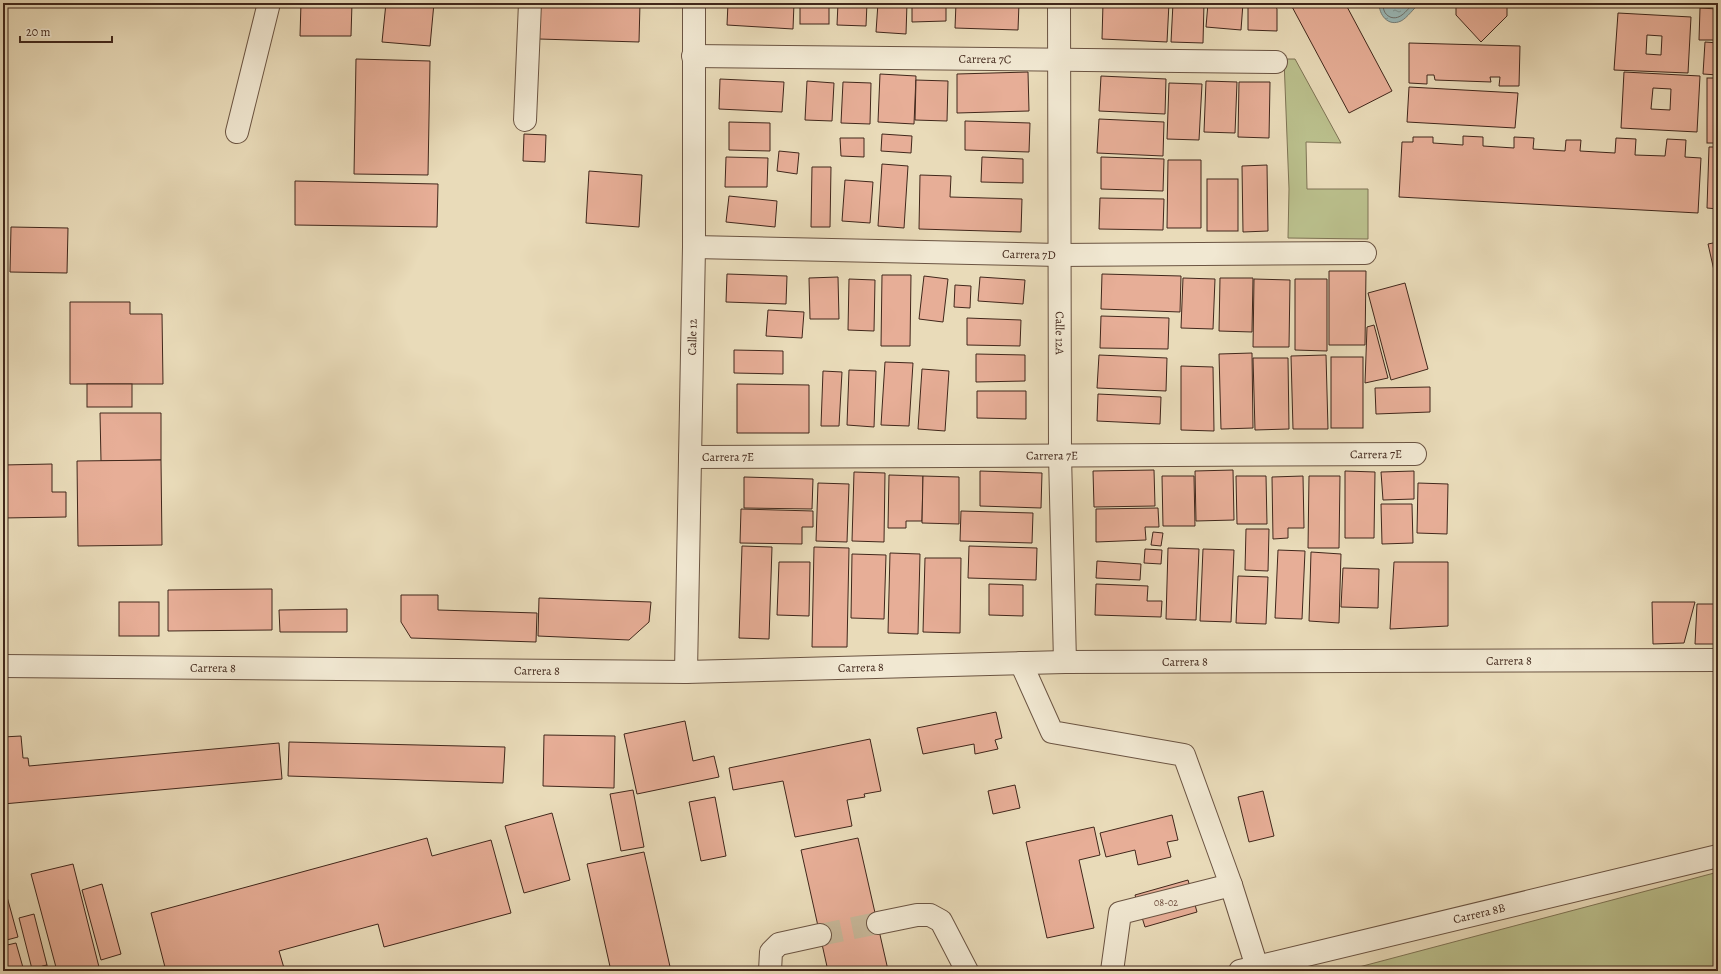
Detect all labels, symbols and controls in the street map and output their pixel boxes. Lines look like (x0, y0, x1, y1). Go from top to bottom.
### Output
scale bar (20, 18, 112, 44)
text: 20 m (26, 24, 50, 40)
street label: Carrera 7C (959, 51, 1011, 67)
street label: Carrera 7D (1002, 246, 1056, 263)
street label: Calle 12A (1052, 311, 1068, 356)
street label: Calle 12 (684, 318, 701, 355)
street label: Carrera 7E (1350, 446, 1402, 462)
street label: Carrera 7E (1026, 447, 1078, 464)
street label: Carrera 7E (702, 449, 754, 465)
street label: Carrera 8 (1486, 653, 1532, 669)
street label: Carrera 8 (1162, 654, 1208, 670)
street label: Carrera 8 (838, 659, 884, 676)
street label: Carrera 8 (190, 660, 236, 676)
street label: Carrera 8 (514, 662, 560, 679)
house number: 08-02 (1154, 896, 1178, 909)
street label: Carrera 8B (1452, 899, 1507, 927)

